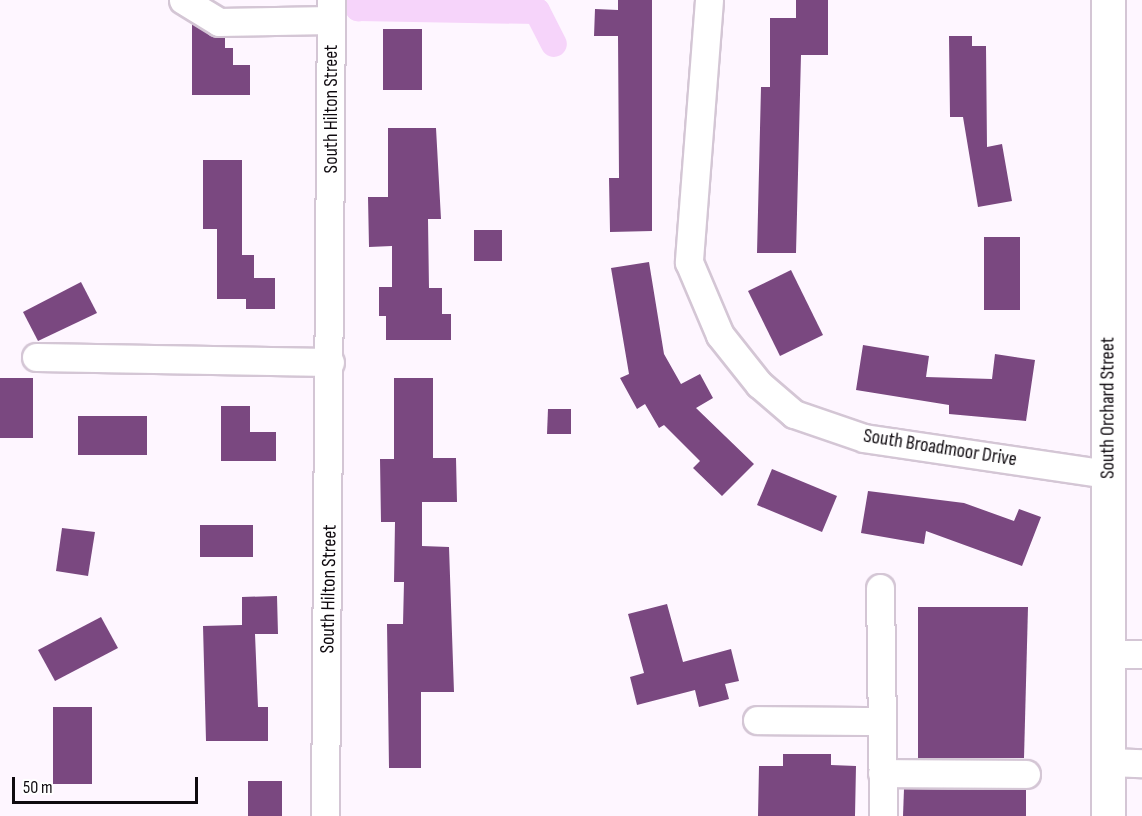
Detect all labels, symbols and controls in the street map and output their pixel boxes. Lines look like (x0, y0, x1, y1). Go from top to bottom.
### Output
street label: South Hilton Street (319, 45, 343, 173)
street label: South Orchard Street (1096, 337, 1120, 479)
street label: South Broadmoor Drive (862, 424, 1018, 472)
street label: South Hilton Street (316, 524, 342, 654)
scale bar (15, 765, 201, 803)
text: 50 m (23, 777, 53, 798)

